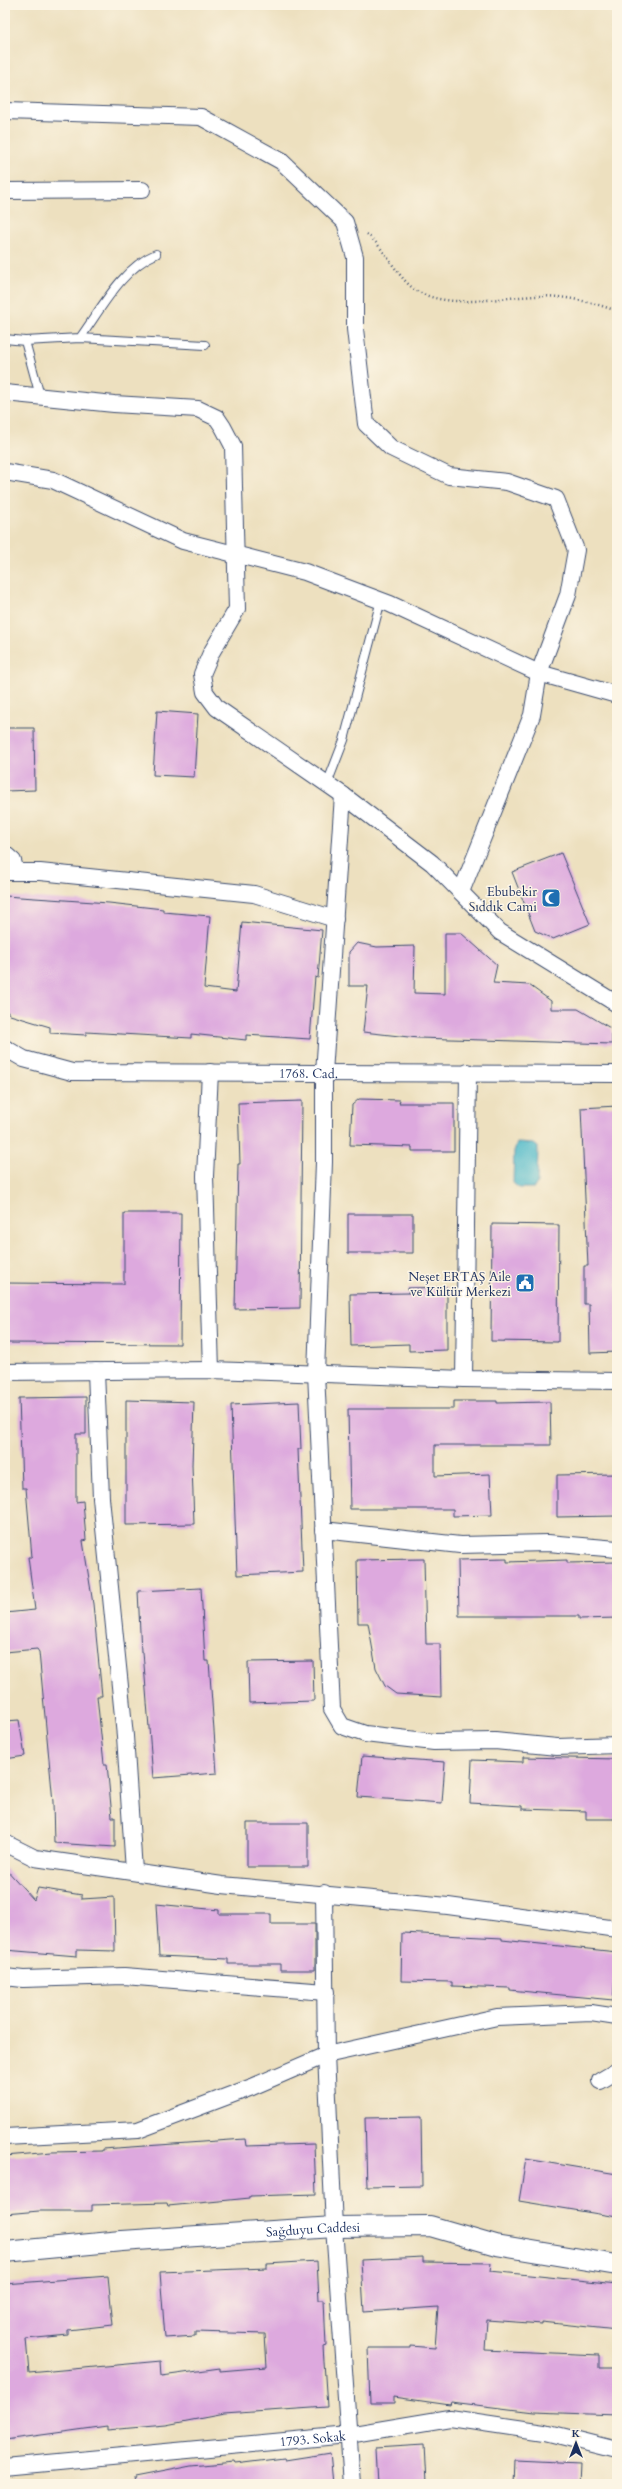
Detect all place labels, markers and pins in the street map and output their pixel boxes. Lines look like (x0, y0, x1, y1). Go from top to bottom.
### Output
place label: Ebubekir Sıddık Cami (469, 883, 537, 916)
mosque icon: Ebubekir Sıddık Cami (540, 887, 562, 909)
place label: Neşet ERTAŞ Aile ve Kültür Merkezi (408, 1268, 511, 1301)
public building icon: Neşet ERTAŞ Aile ve Kültür Merkezi (514, 1272, 536, 1294)

